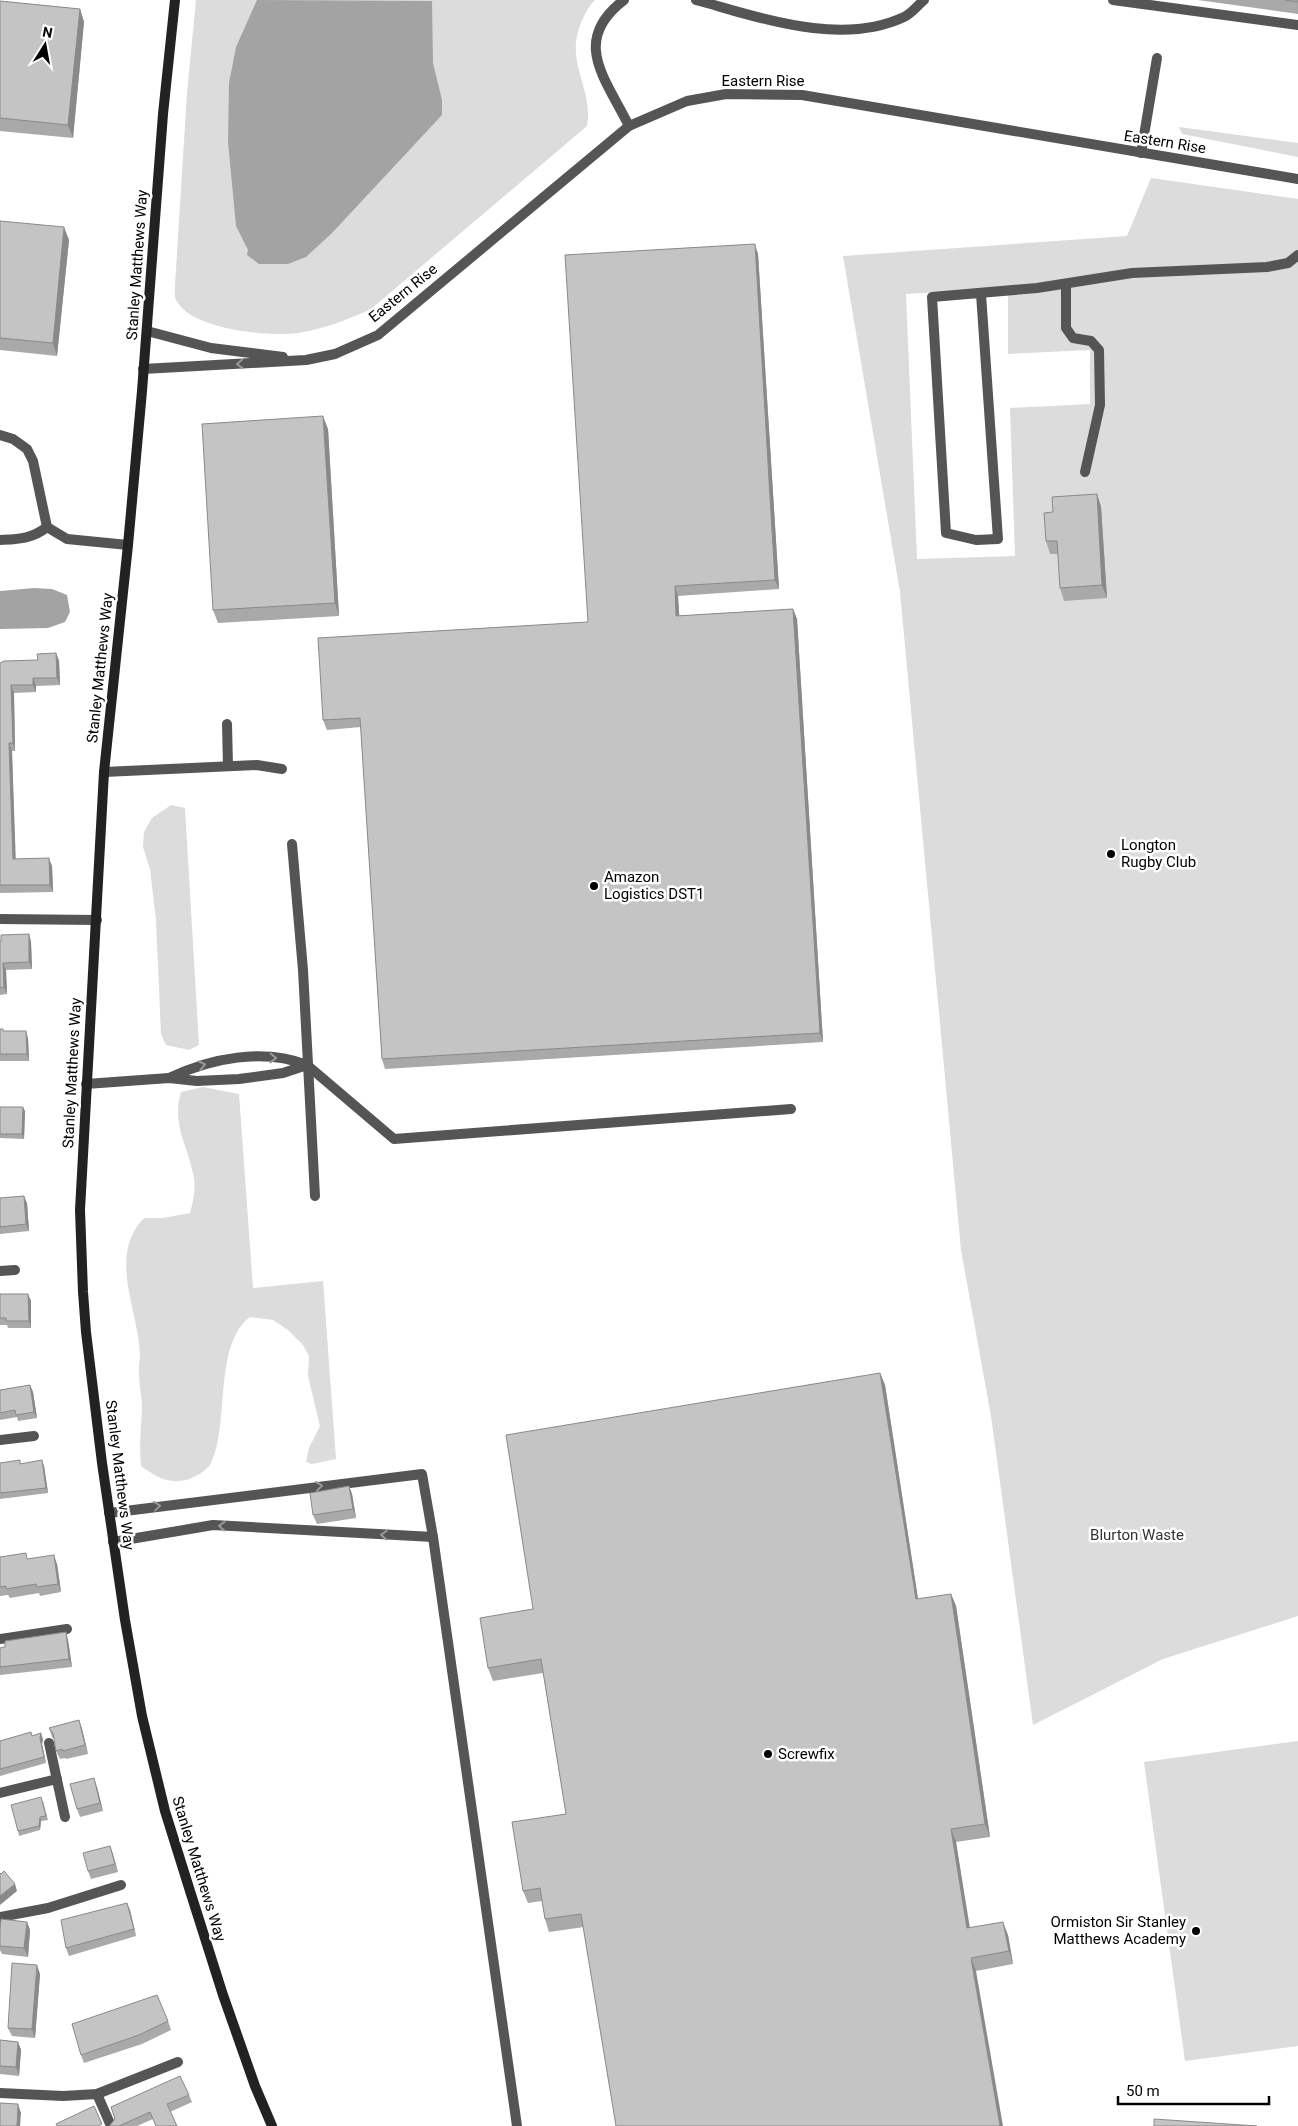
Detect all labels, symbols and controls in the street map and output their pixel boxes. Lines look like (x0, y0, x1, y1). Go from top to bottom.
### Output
north arrow (20, 20, 70, 70)
text: N (41, 23, 54, 41)
street label: Eastern Rise (722, 72, 805, 90)
street label: Eastern Rise (1123, 127, 1207, 157)
street label: Stanley Matthews Way (123, 189, 151, 341)
street label: Eastern Rise (365, 260, 441, 326)
one-way arrow (236, 359, 244, 370)
street label: Stanley Matthews Way (83, 592, 117, 744)
place label: Longton Rugby Club (1121, 836, 1196, 871)
marker: Longton Rugby Club (1105, 848, 1117, 860)
place label: Amazon Logistics DST1 (604, 868, 704, 903)
marker: Amazon Logistics DST1 (588, 880, 600, 892)
street label: Stanley Matthews Way (59, 997, 85, 1149)
one-way arrow (270, 1053, 277, 1063)
one-way arrow (198, 1060, 207, 1071)
street label: Stanley Matthews Way (102, 1399, 138, 1551)
one-way arrow (315, 1481, 323, 1492)
one-way arrow (153, 1502, 162, 1512)
one-way arrow (218, 1520, 226, 1531)
park label: Blurton Waste (1090, 1526, 1184, 1544)
one-way arrow (380, 1529, 388, 1540)
place label: Screwfix (778, 1745, 835, 1763)
marker: Screwfix (762, 1748, 774, 1760)
street label: Stanley Matthews Way (168, 1794, 230, 1944)
place label: Ormiston Sir Stanley Matthews Academy (1051, 1913, 1186, 1948)
marker: Ormiston Sir Stanley Matthews Academy (1190, 1925, 1202, 1937)
scale bar (1118, 2074, 1269, 2106)
text: 50 m (1126, 2082, 1160, 2100)

